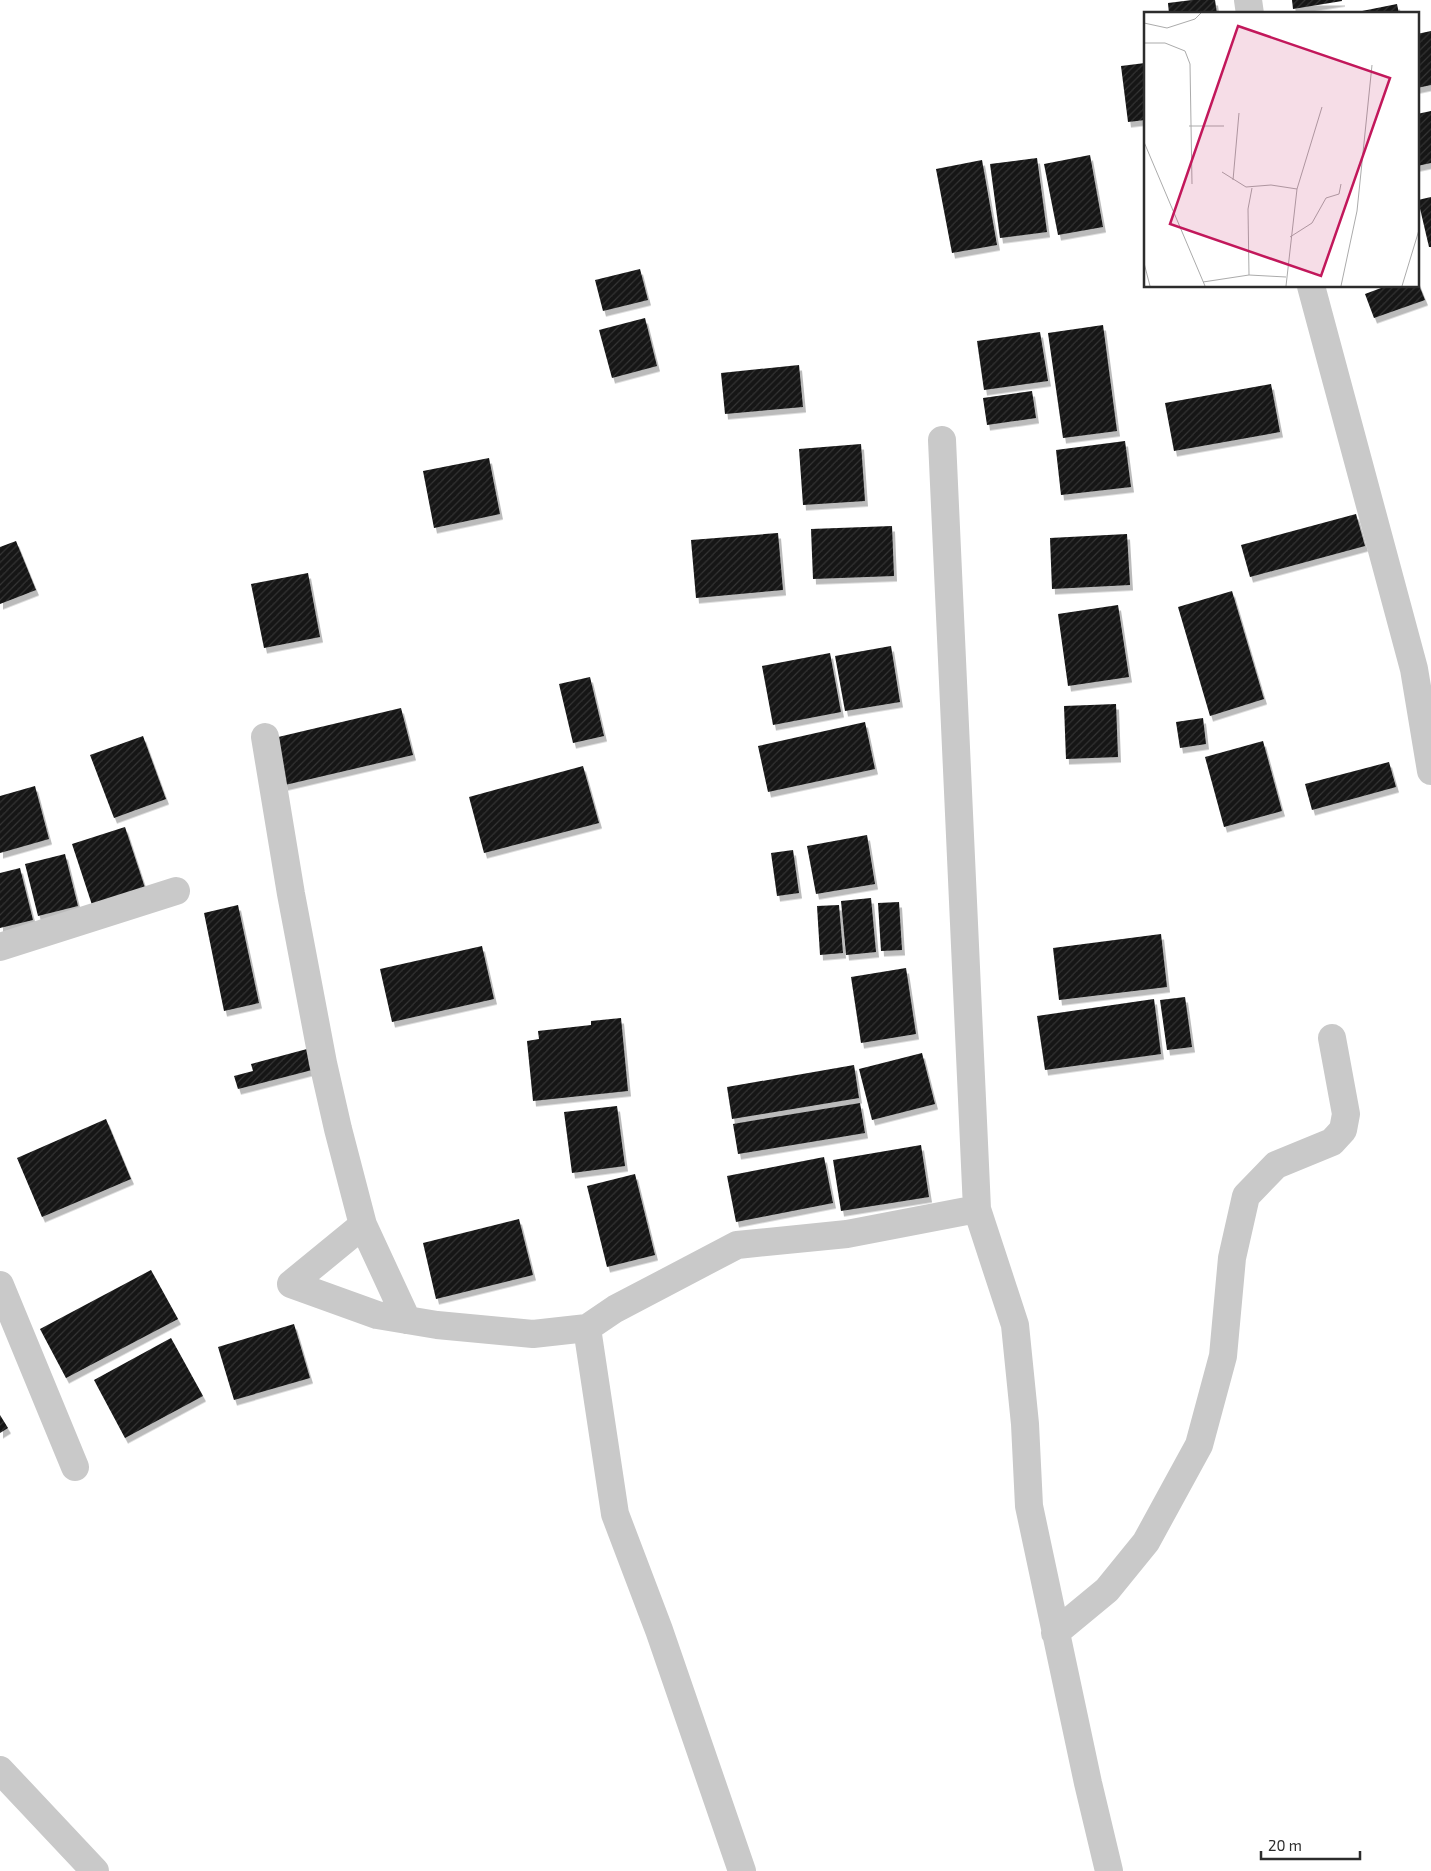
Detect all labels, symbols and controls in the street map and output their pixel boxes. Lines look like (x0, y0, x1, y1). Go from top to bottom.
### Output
inset map (1144, 12, 1418, 288)
scale bar (1261, 1828, 1360, 1860)
text: 20 m (1268, 1836, 1302, 1854)

